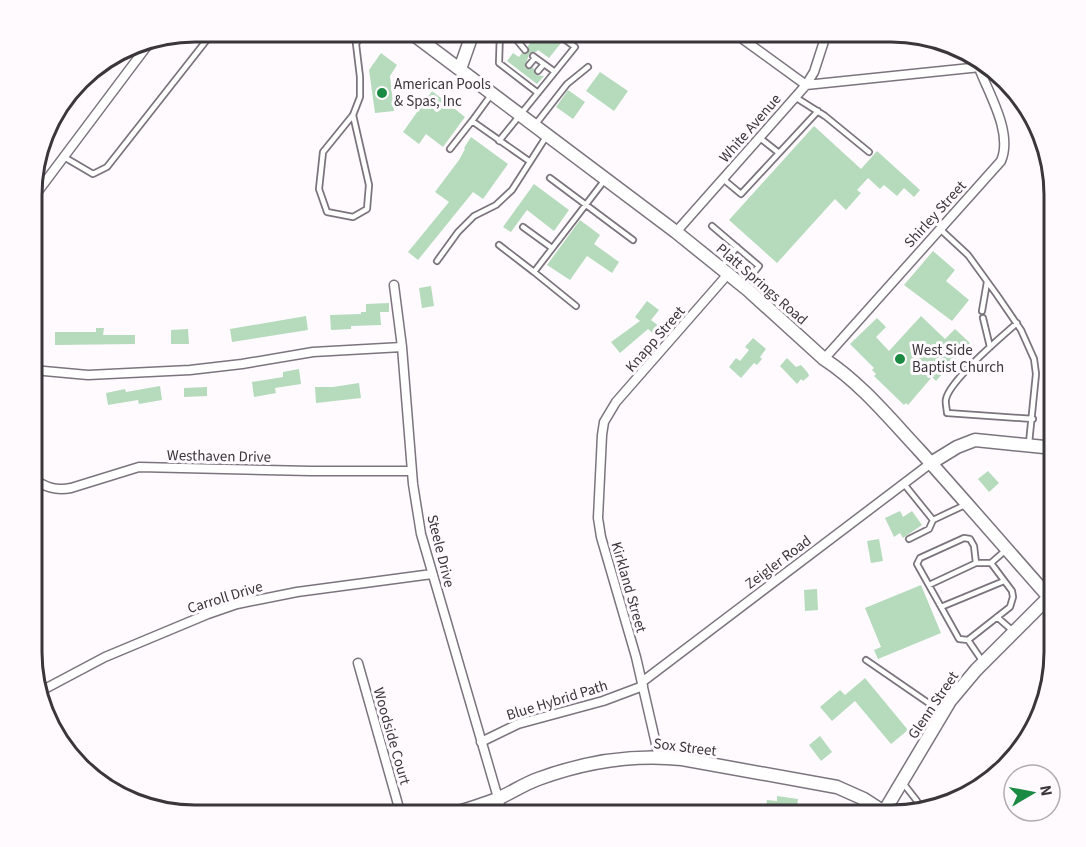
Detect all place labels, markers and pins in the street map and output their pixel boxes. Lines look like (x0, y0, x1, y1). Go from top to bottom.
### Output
place label: American Pools & Spas, Inc (394, 74, 491, 112)
marker: American Pools & Spas, Inc (375, 86, 389, 100)
place label: West Side Baptist Church (912, 340, 1004, 378)
marker: West Side Baptist Church (893, 352, 907, 366)

